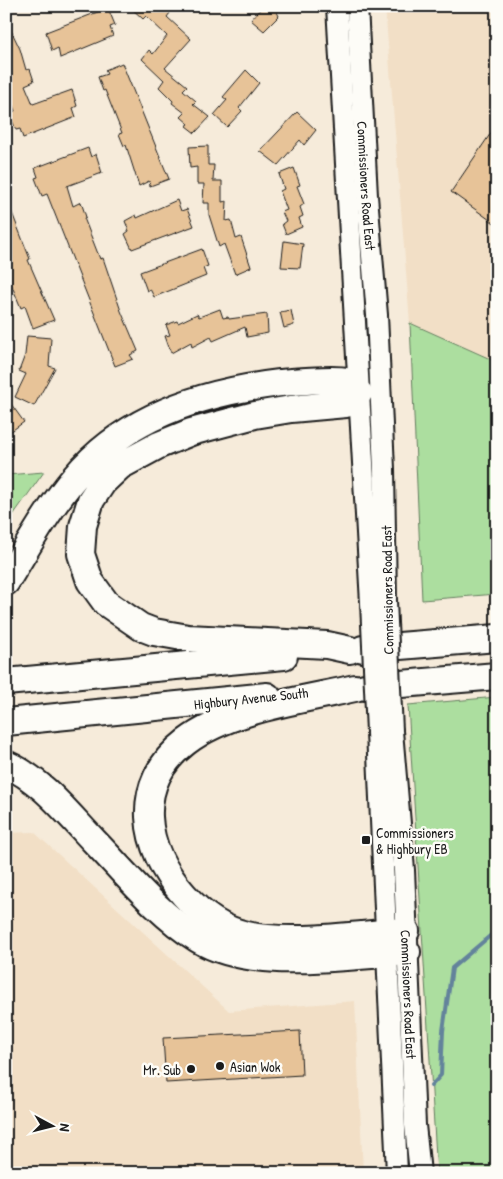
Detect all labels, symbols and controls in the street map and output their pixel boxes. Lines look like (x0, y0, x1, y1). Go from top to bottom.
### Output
street label: Commissioners Road East (354, 121, 381, 251)
street label: Commissioners Road East (376, 525, 398, 655)
street label: Highbury Avenue South (193, 683, 309, 714)
place label: Commissioners & Highbury EB (376, 823, 454, 859)
marker: Commissioners & Highbury EB (360, 834, 372, 846)
street label: Commissioners Road East (397, 929, 422, 1059)
place label: Asian Wok (230, 1057, 281, 1076)
place label: Mr. Sub (143, 1060, 181, 1079)
marker: Asian Wok (214, 1060, 226, 1072)
marker: Mr. Sub (185, 1063, 197, 1075)
north arrow (28, 1102, 78, 1152)
text: N (55, 1123, 75, 1133)

